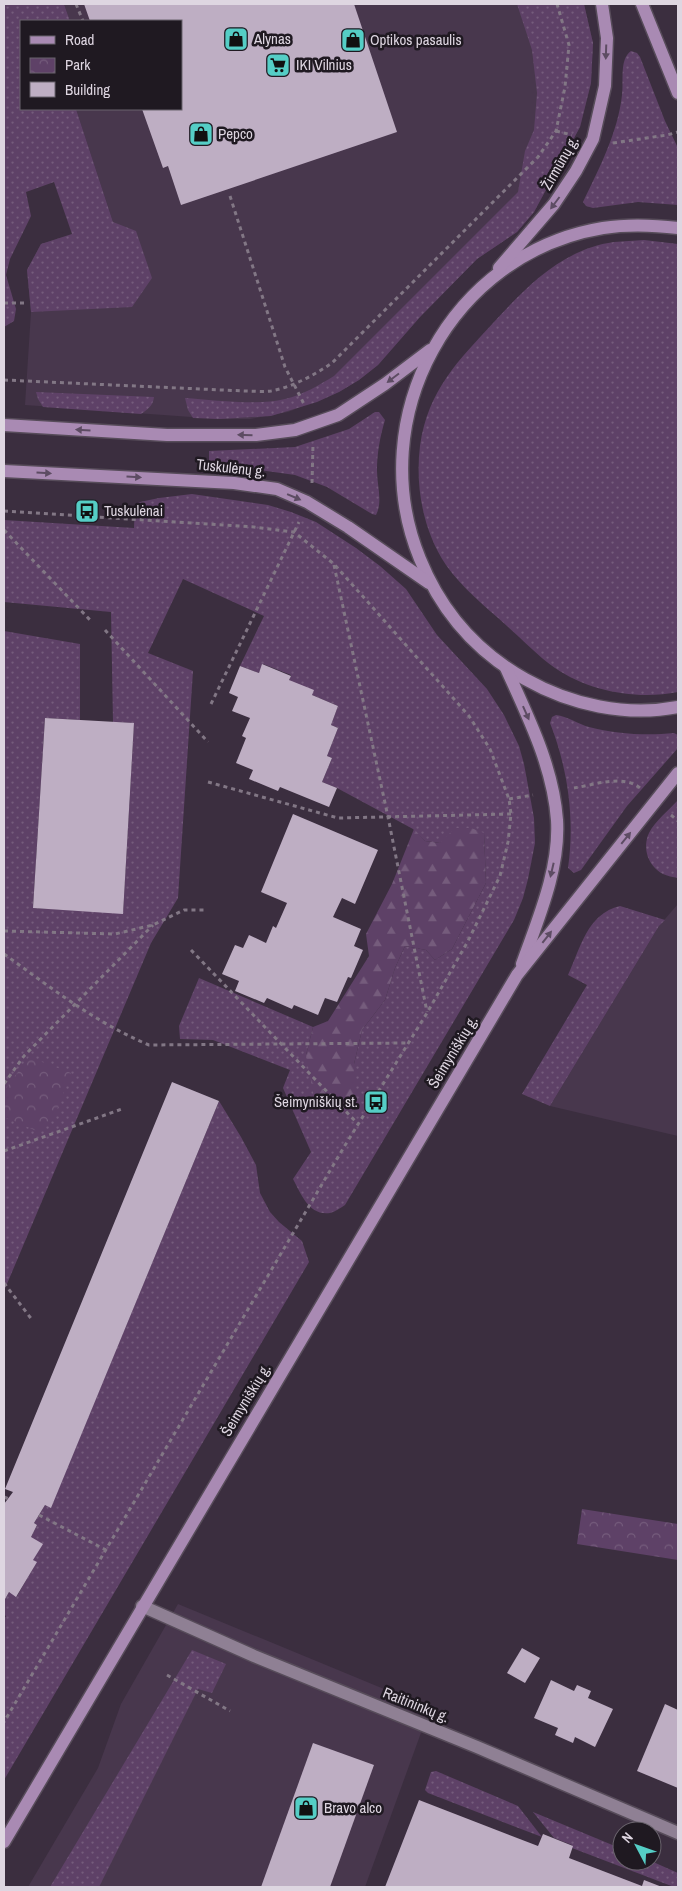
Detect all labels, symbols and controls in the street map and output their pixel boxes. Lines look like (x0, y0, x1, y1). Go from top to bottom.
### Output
legend (20, 20, 182, 110)
shop icon: Alynas (223, 26, 249, 52)
shop icon: Optikos pasaulis (340, 27, 366, 53)
place label: Alynas (253, 28, 291, 49)
text: Road (65, 29, 94, 50)
place label: Optikos pasaulis (370, 29, 462, 50)
one-way arrow (602, 44, 610, 60)
supermarket icon: IKI Vilnius (265, 52, 291, 78)
text: Park (65, 54, 91, 75)
place label: IKI Vilnius (296, 54, 352, 75)
text: Building (65, 79, 110, 100)
shop icon: Pepco (188, 121, 214, 147)
place label: Pepco (218, 123, 253, 144)
street label: Žirmūnų g. (536, 132, 584, 194)
one-way arrow (550, 196, 560, 210)
one-way arrow (386, 373, 400, 383)
one-way arrow (74, 425, 90, 433)
one-way arrow (237, 431, 253, 439)
street label: Tuskulėnų g. (195, 453, 267, 482)
one-way arrow (37, 469, 53, 477)
one-way arrow (126, 474, 142, 482)
one-way arrow (287, 493, 301, 501)
bus stop icon: Tuskulėnai (74, 498, 100, 524)
place label: Tuskulėnai (104, 500, 163, 521)
one-way arrow (523, 706, 531, 720)
one-way arrow (620, 832, 632, 844)
one-way arrow (547, 863, 555, 879)
one-way arrow (542, 931, 553, 944)
street label: Šeimyniškių g. (423, 1011, 483, 1092)
bus stop icon: Šeimyniškių st. (363, 1089, 389, 1115)
place label: Šeimyniškių st. (274, 1091, 358, 1112)
street label: Šeimyniškių g. (216, 1359, 276, 1440)
street label: Raitininkų g. (380, 1682, 452, 1727)
shop icon: Bravo alco (293, 1795, 319, 1821)
place label: Bravo alco (324, 1797, 382, 1818)
north arrow (612, 1821, 662, 1871)
text: N (618, 1828, 637, 1847)

